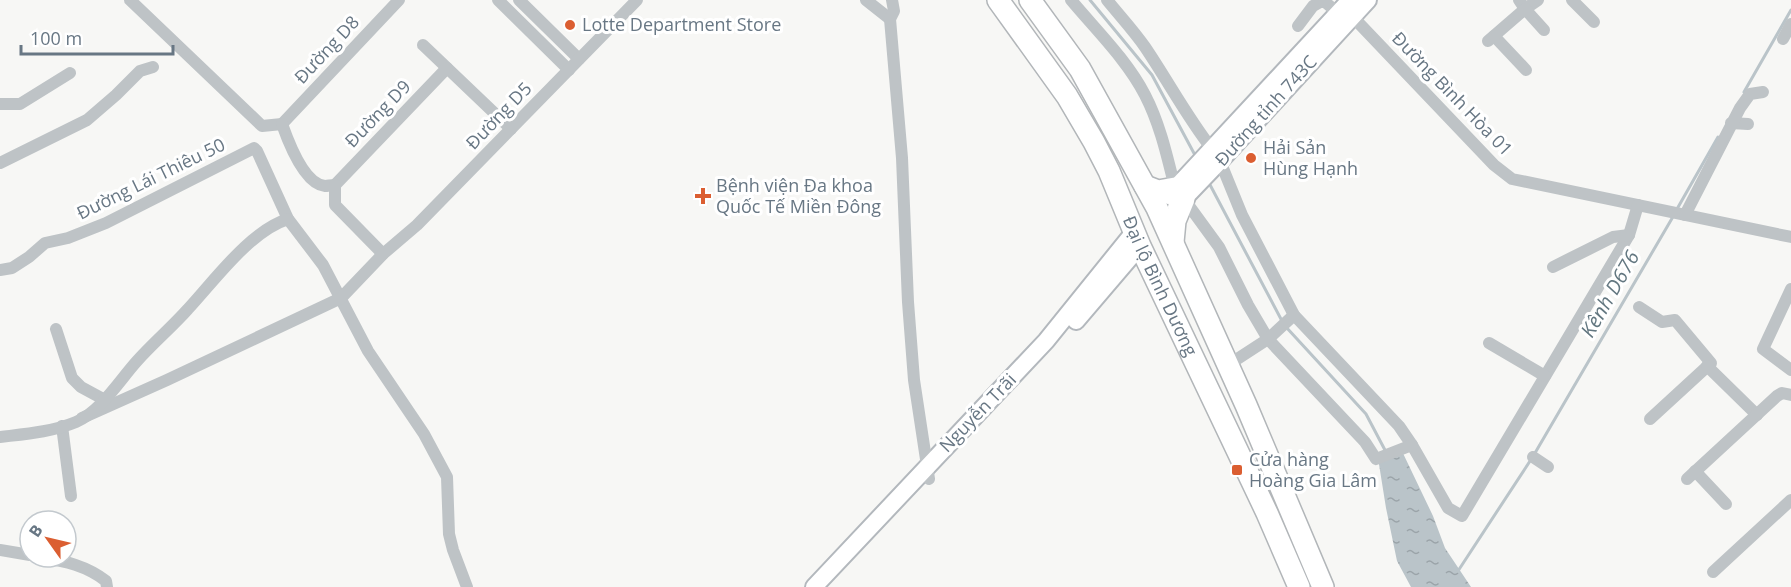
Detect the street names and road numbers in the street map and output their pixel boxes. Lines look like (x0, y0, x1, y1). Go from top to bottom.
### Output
street label: Đường D8 (289, 10, 364, 89)
street label: Đường Bình Hòa 01 (1387, 26, 1518, 161)
street label: Đường tỉnh 743C (1209, 50, 1321, 171)
street label: Đường D9 (339, 74, 415, 152)
street label: Đường D5 (460, 76, 536, 154)
street label: Đường Lái Thiêu 50 (72, 132, 229, 224)
street label: Đại lộ Bình Dương (1118, 212, 1204, 360)
street label: Nguyễn Trãi (934, 368, 1021, 457)

